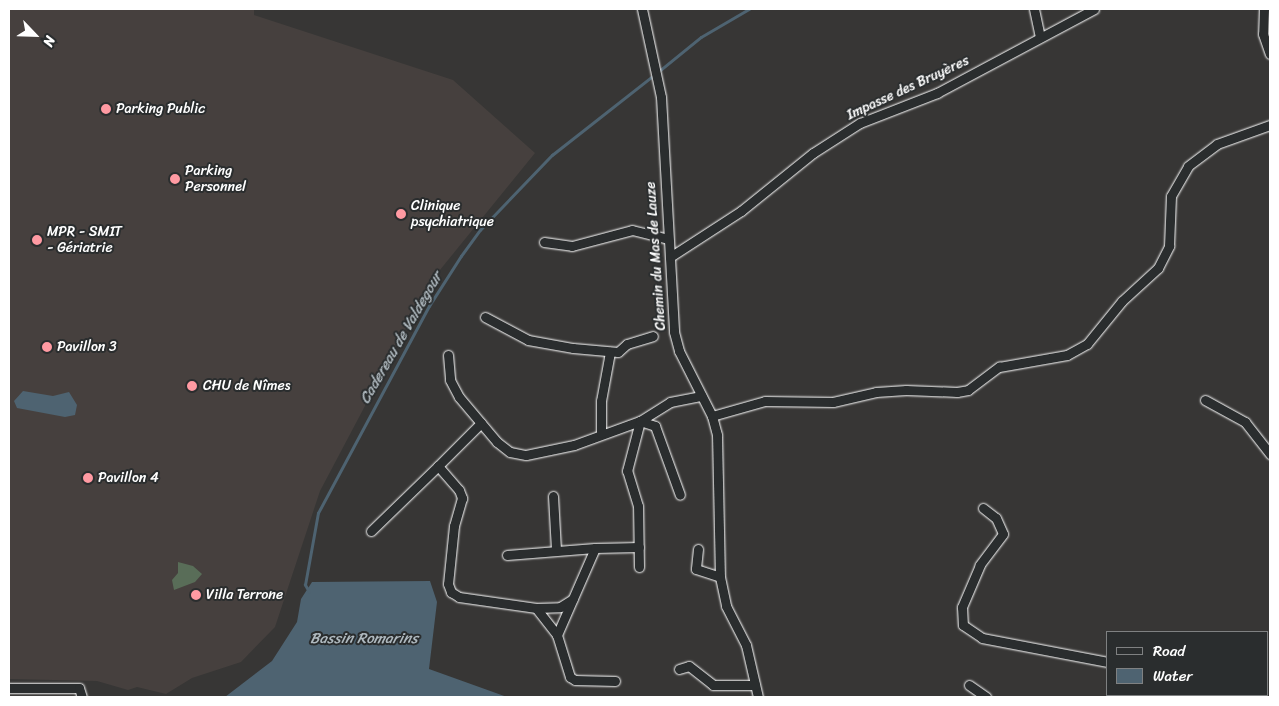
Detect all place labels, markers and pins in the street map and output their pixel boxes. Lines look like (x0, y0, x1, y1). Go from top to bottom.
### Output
place label: Parking Public (116, 101, 205, 117)
marker: Parking Public (100, 103, 112, 115)
place label: Parking Personnel (185, 163, 246, 196)
marker: Parking Personnel (169, 173, 181, 185)
place label: Clinique psychiatrique (411, 198, 494, 230)
marker: Clinique psychiatrique (395, 208, 407, 220)
place label: MPR - SMIT - Gériatrie (47, 224, 122, 256)
marker: MPR - SMIT - Gériatrie (31, 234, 43, 246)
place label: Pavillon 3 (57, 339, 117, 355)
marker: Pavillon 3 (41, 341, 53, 353)
place label: CHU de Nîmes (203, 378, 291, 394)
marker: CHU de Nîmes (185, 379, 199, 393)
place label: Pavillon 4 (98, 470, 159, 486)
marker: Pavillon 4 (82, 472, 94, 484)
place label: Villa Terrone (206, 587, 283, 603)
marker: Villa Terrone (190, 589, 202, 601)

